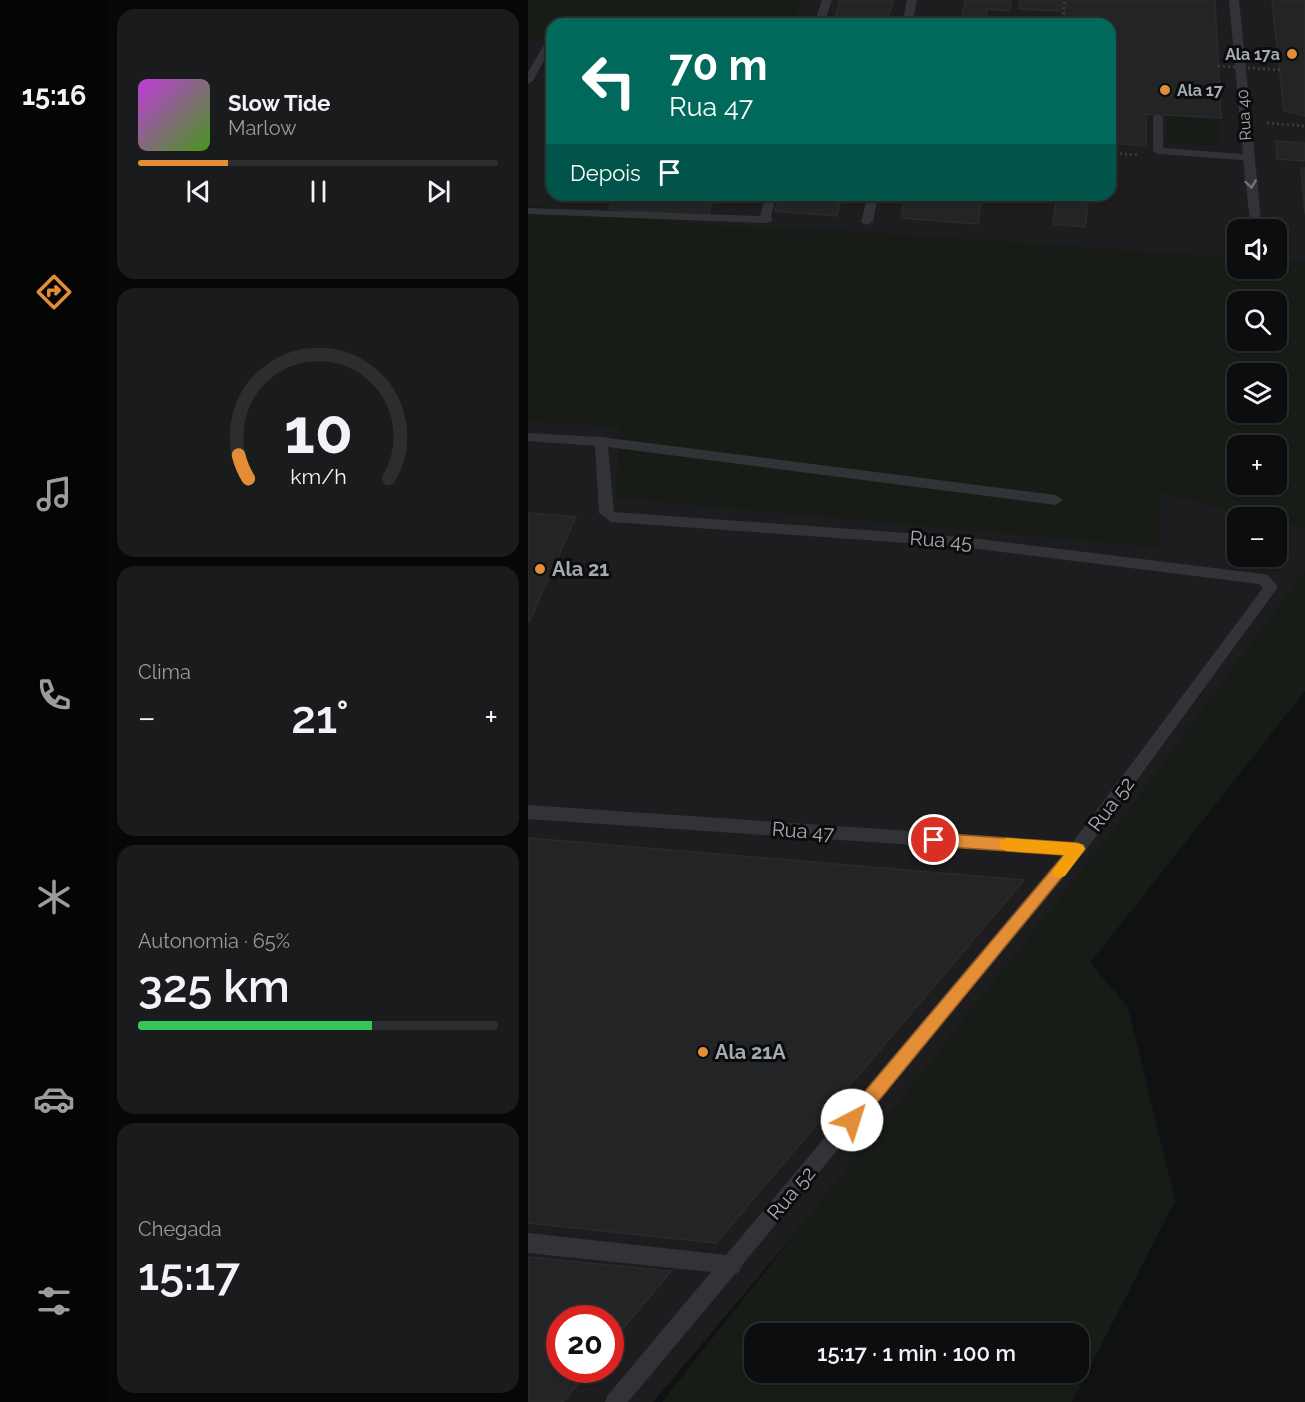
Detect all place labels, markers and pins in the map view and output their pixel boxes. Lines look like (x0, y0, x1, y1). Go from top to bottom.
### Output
place label: Ala 17a (1225, 45, 1280, 64)
marker: Ala 17a (1285, 47, 1299, 61)
place label: Ala 17 (1177, 81, 1223, 100)
marker: Ala 17 (1158, 83, 1172, 97)
place label: Ala 21 (552, 557, 609, 581)
marker: Ala 21 (533, 562, 547, 576)
pin (908, 814, 959, 865)
place label: Ala 21A (715, 1040, 786, 1064)
marker: Ala 21A (696, 1045, 710, 1059)

